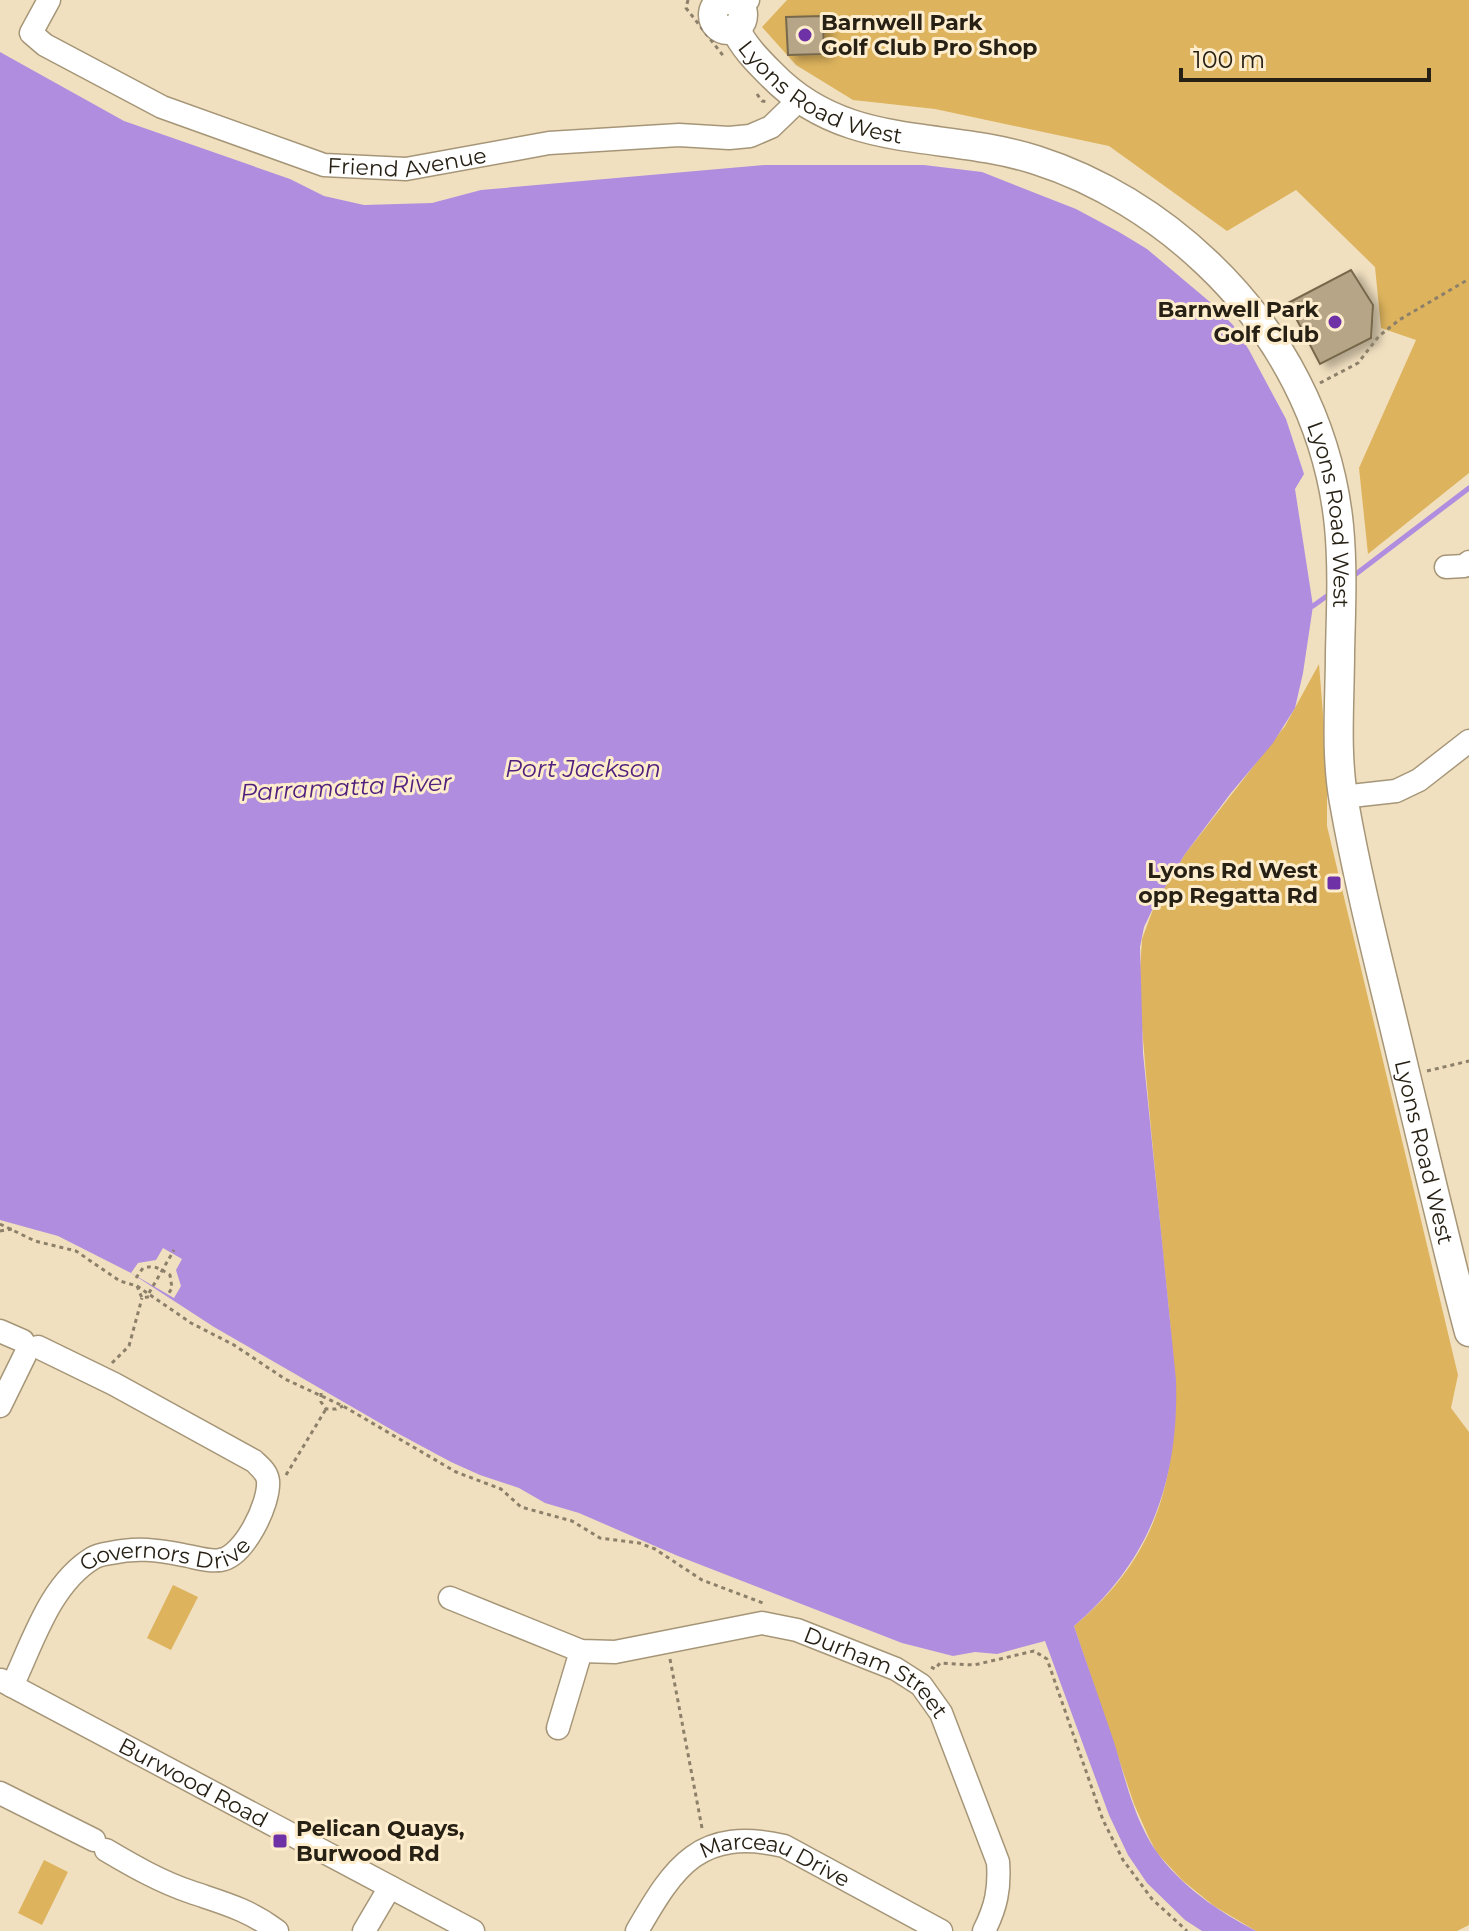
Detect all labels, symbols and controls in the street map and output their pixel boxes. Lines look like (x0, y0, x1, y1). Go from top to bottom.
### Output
place label: Barnwell Park Golf Club Pro Shop (821, 9, 1038, 61)
marker: Barnwell Park Golf Club Pro Shop (796, 26, 814, 44)
scale bar (1181, 32, 1429, 82)
street label: Lyons Road West (733, 35, 905, 149)
text: 100 m (1193, 45, 1265, 74)
street label: Friend Avenue (327, 141, 489, 183)
place label: Barnwell Park Golf Club (1157, 296, 1320, 348)
marker: Barnwell Park Golf Club (1326, 313, 1344, 331)
street label: Lyons Road West (1302, 417, 1355, 608)
water label: Port Jackson (505, 754, 661, 783)
water label: Parramatta River (239, 767, 454, 807)
place label: Lyons Rd West opp Regatta Rd (1138, 857, 1318, 909)
marker: Lyons Rd West opp Regatta Rd (1325, 874, 1343, 892)
street label: Lyons Road West (1389, 1057, 1460, 1247)
street label: Governors Drive (74, 1532, 256, 1577)
street label: Durham Street (800, 1621, 954, 1724)
street label: Burwood Road (114, 1732, 273, 1833)
place label: Pelican Quays, Burwood Rd (296, 1815, 465, 1867)
street label: Marceau Drive (695, 1828, 855, 1893)
marker: Pelican Quays, Burwood Rd (271, 1832, 289, 1850)

